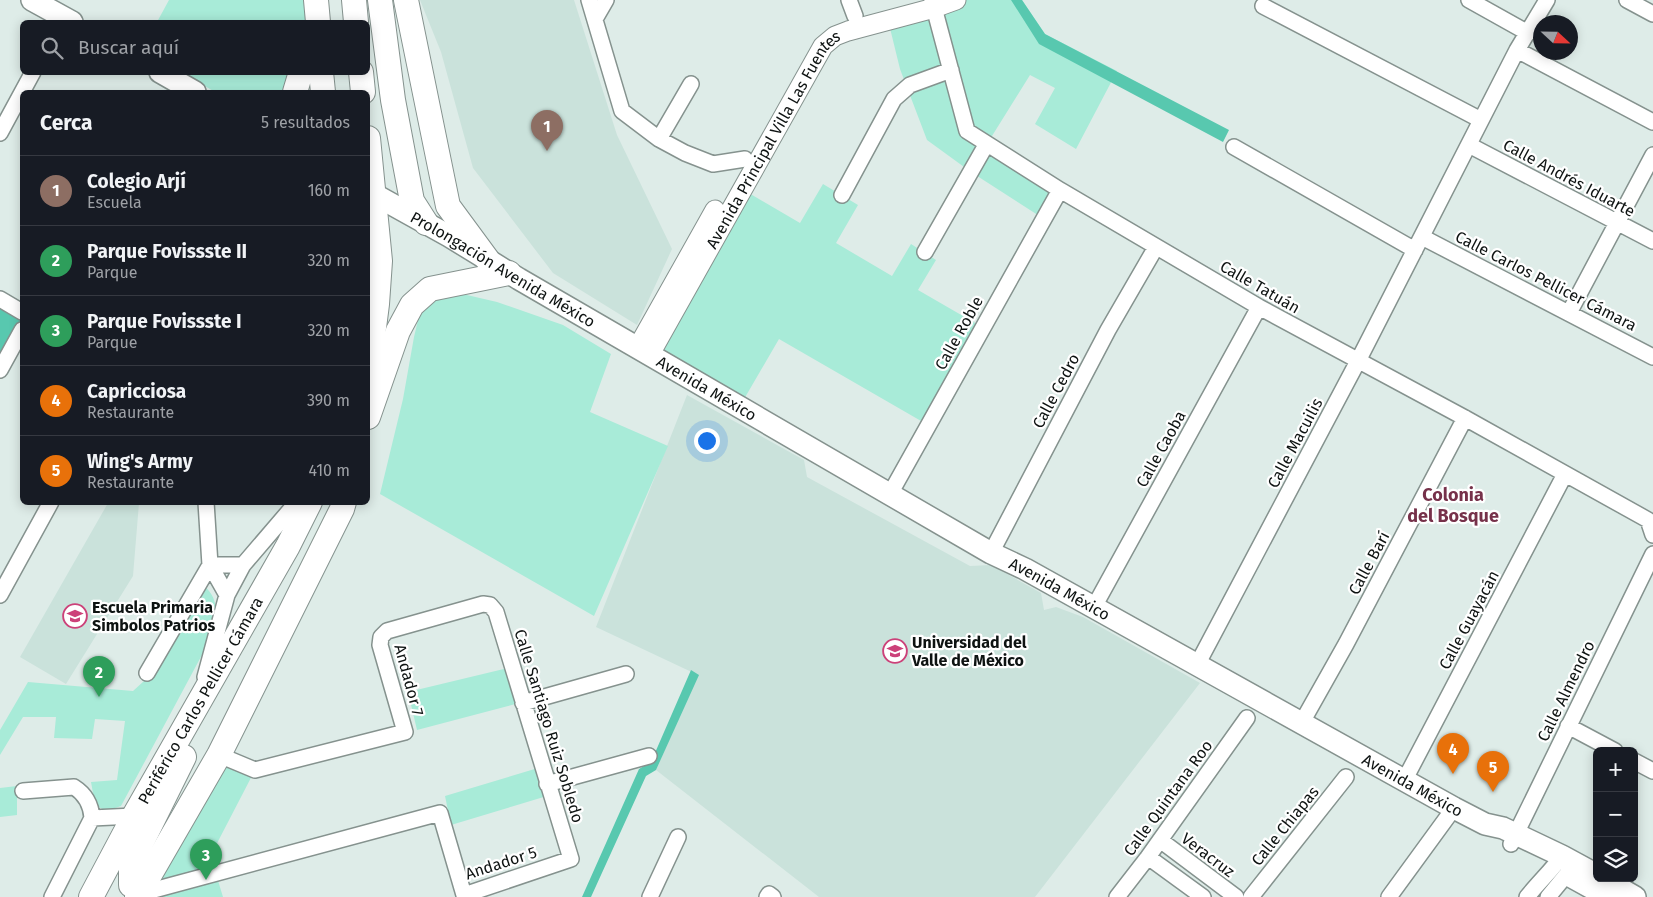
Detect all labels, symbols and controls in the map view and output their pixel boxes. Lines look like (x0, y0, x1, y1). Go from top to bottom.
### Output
north arrow (1533, 15, 1578, 60)
search box (20, 20, 370, 75)
street label: Avenida Principal Villa Las Fuentes (702, 26, 843, 252)
icon: search (38, 34, 66, 62)
text: Buscar aquí (78, 36, 179, 59)
text: Cerca (40, 110, 92, 136)
pin: 1 (531, 110, 563, 151)
text: 5 resultados (261, 113, 350, 132)
street label: Calle Andrés Iduarte (1500, 135, 1638, 221)
text: Colegio Arjí (87, 170, 186, 193)
text: 1 (52, 181, 60, 200)
text: 160 m (308, 181, 350, 200)
text: Escuela (87, 193, 142, 212)
street label: Prolongación Avenida México (407, 207, 599, 331)
street label: Calle Carlos Pellicer Cámara (1452, 227, 1640, 335)
text: Parque Fovissste II (87, 240, 247, 263)
text: 2 (52, 251, 60, 270)
text: 320 m (307, 251, 350, 270)
street label: Calle Tatuán (1217, 257, 1303, 317)
text: Parque (87, 263, 137, 282)
street label: Calle Roble (931, 293, 987, 373)
text: Parque Fovissste I (87, 310, 242, 333)
text: 3 (52, 321, 60, 340)
text: 320 m (307, 321, 350, 340)
text: Parque (87, 333, 137, 352)
street label: Calle Cedro (1028, 351, 1084, 431)
street label: Avenida México (654, 352, 760, 424)
text: Capricciosa (87, 380, 186, 403)
text: 4 (51, 391, 61, 410)
text: 390 m (307, 391, 350, 410)
street label: Calle Macuilis (1263, 395, 1327, 491)
text: Restaurante (87, 403, 174, 422)
street label: Calle Caoba (1132, 407, 1190, 491)
your location (694, 428, 720, 454)
text: Wing's Army (87, 450, 193, 473)
text: 5 (52, 461, 60, 480)
text: 410 m (309, 461, 350, 480)
text: Restaurante (87, 473, 174, 492)
district label: Colonia del Bosque (1407, 484, 1499, 527)
street label: Calle Barí (1344, 528, 1394, 598)
street label: Avenida México (1006, 553, 1113, 624)
street label: Calle Guayacán (1435, 567, 1503, 673)
street label: Periférico Carlos Pellicer Cámara (133, 593, 267, 807)
place label: Escuela Primaria Simbolos Patrios (92, 598, 216, 635)
school or university icon: Escuela Primaria Simbolos Patrios (62, 603, 88, 629)
street label: Calle Santiago Ruiz Sobledo (510, 627, 588, 825)
place label: Universidad del Valle de México (911, 633, 1027, 670)
street label: Calle Almendro (1533, 637, 1599, 745)
school or university icon: Universidad del Valle de México (882, 638, 908, 664)
street label: Andador 7 (390, 642, 428, 718)
pin: 2 (83, 656, 115, 697)
pin: 4 (1437, 733, 1469, 774)
street label: Calle Quintana Roo (1120, 736, 1216, 860)
map controls (1593, 747, 1638, 882)
button: + (1593, 747, 1638, 792)
street label: Avenida México (1359, 749, 1466, 821)
pin: 5 (1477, 751, 1509, 792)
street label: Calle Chiapas (1247, 783, 1323, 869)
button: − (1593, 792, 1638, 837)
street label: Veracruz (1178, 829, 1238, 881)
button: layers (1593, 837, 1638, 882)
pin: 3 (190, 839, 222, 880)
street label: Andador 5 (463, 843, 539, 883)

